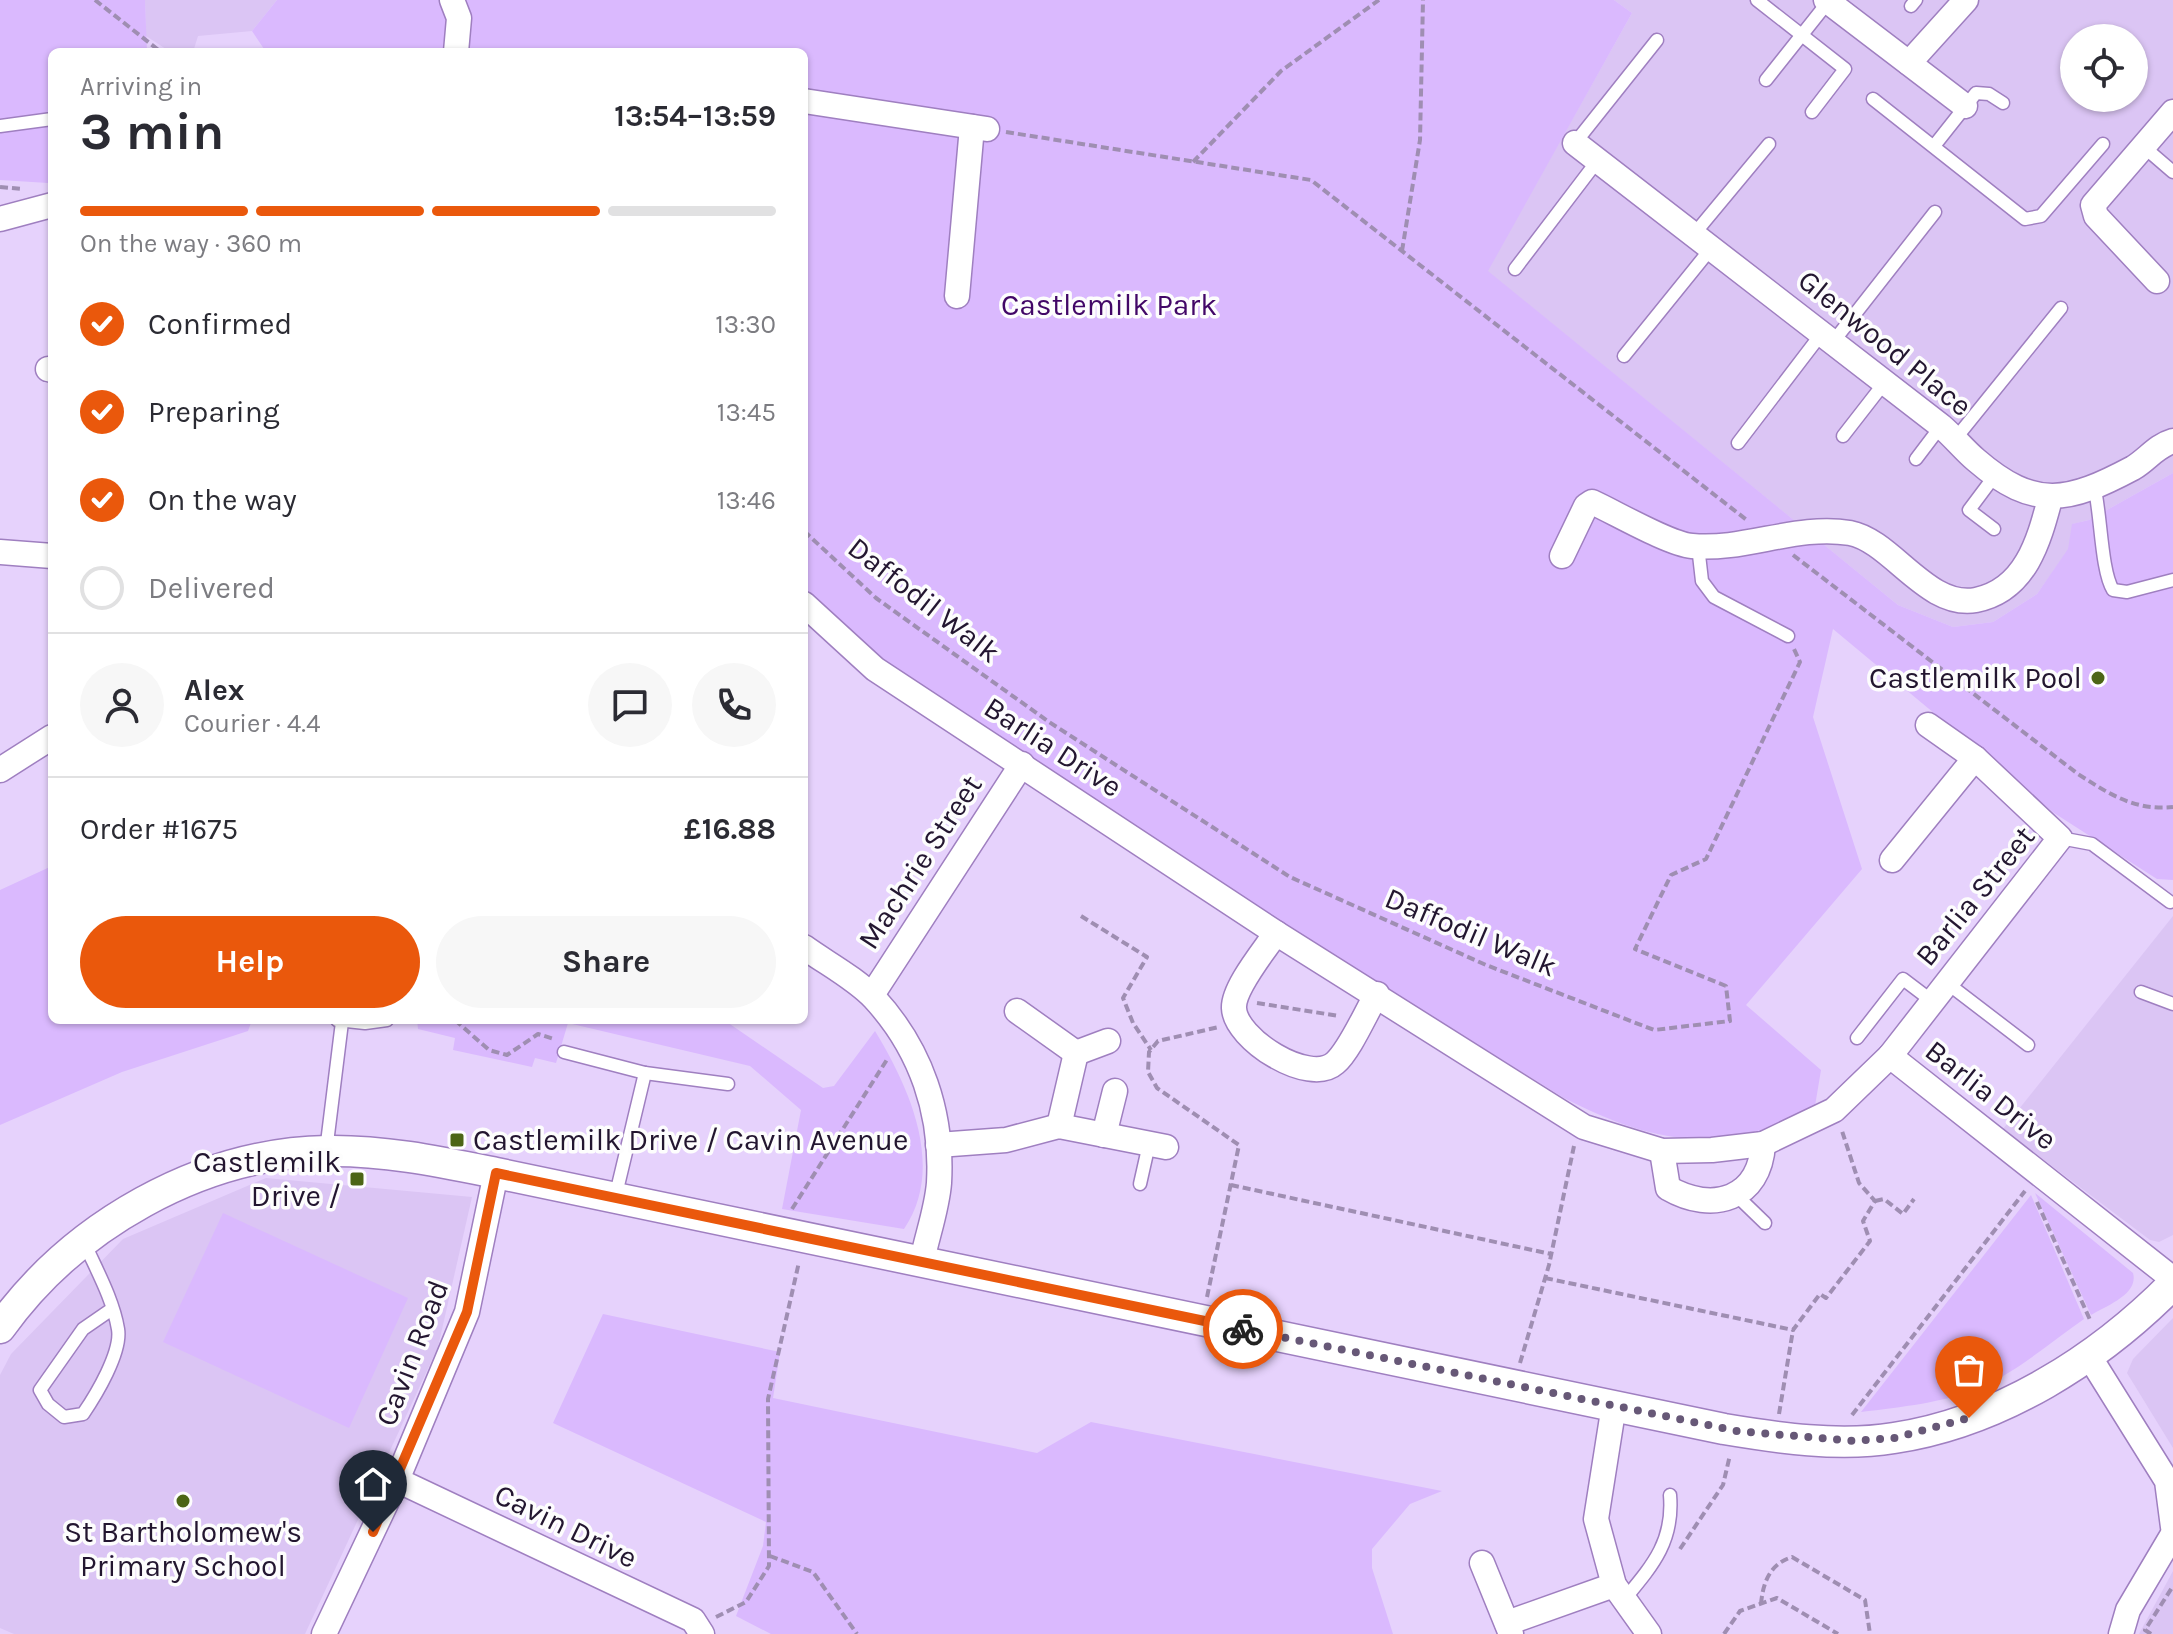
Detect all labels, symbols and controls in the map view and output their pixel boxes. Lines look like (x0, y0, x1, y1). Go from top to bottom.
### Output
map controls (2060, 24, 2148, 112)
button: locate (2060, 24, 2148, 112)
text: Arriving in (80, 71, 202, 102)
text: 13:54–13:59 (614, 98, 776, 134)
text: 3 min (80, 101, 224, 162)
text: On the way · 360 m (80, 228, 302, 259)
street label: Glenwood Place (1791, 262, 1979, 424)
park label: Castlemilk Park (1001, 287, 1217, 323)
icon: check (80, 302, 124, 346)
text: Confirmed (148, 306, 292, 342)
text: 13:30 (715, 309, 776, 340)
icon: check (80, 390, 124, 434)
text: Preparing (148, 394, 280, 430)
text: 13:45 (717, 397, 776, 428)
icon: check (80, 478, 124, 522)
text: On the way (148, 482, 297, 518)
text: 13:46 (717, 485, 776, 516)
street label: Daffodil Walk (841, 529, 1007, 671)
text: Delivered (148, 570, 275, 606)
place label: Castlemilk Pool (1869, 660, 2082, 696)
button: person (80, 663, 164, 747)
button: chat (588, 663, 672, 747)
button: phone (692, 663, 776, 747)
marker: Castlemilk Pool (2089, 669, 2107, 687)
text: Alex (184, 672, 244, 708)
street label: Barlia Drive (977, 689, 1129, 805)
text: Courier · 4.4 (184, 708, 320, 739)
street label: Machrie Street (850, 768, 990, 956)
text: Order #1675 (80, 811, 238, 847)
text: £16.88 (684, 811, 776, 847)
street label: Barlia Street (1908, 819, 2042, 973)
street label: Daffodil Walk (1380, 880, 1562, 984)
button: Help (80, 916, 420, 1008)
button: Share (436, 916, 776, 1008)
street label: Barlia Drive (1918, 1032, 2064, 1158)
place label: Castlemilk Drive / Cavin Avenue (473, 1122, 908, 1158)
marker: Castlemilk Drive / Cavin Avenue (448, 1131, 466, 1149)
place label: Castlemilk Drive / (193, 1144, 341, 1214)
marker: Castlemilk Drive / (348, 1170, 366, 1188)
street label: Cavin Road (368, 1275, 456, 1431)
courier (1203, 1289, 1283, 1369)
icon: bike (1221, 1307, 1265, 1351)
pin (1935, 1336, 2003, 1418)
icon: bag (1947, 1348, 1991, 1392)
pin (339, 1450, 407, 1532)
icon: home (351, 1462, 395, 1506)
street label: Cavin Drive (489, 1476, 643, 1576)
marker: St Bartholomew's Primary School (174, 1492, 192, 1510)
place label: St Bartholomew's Primary School (64, 1514, 302, 1584)

